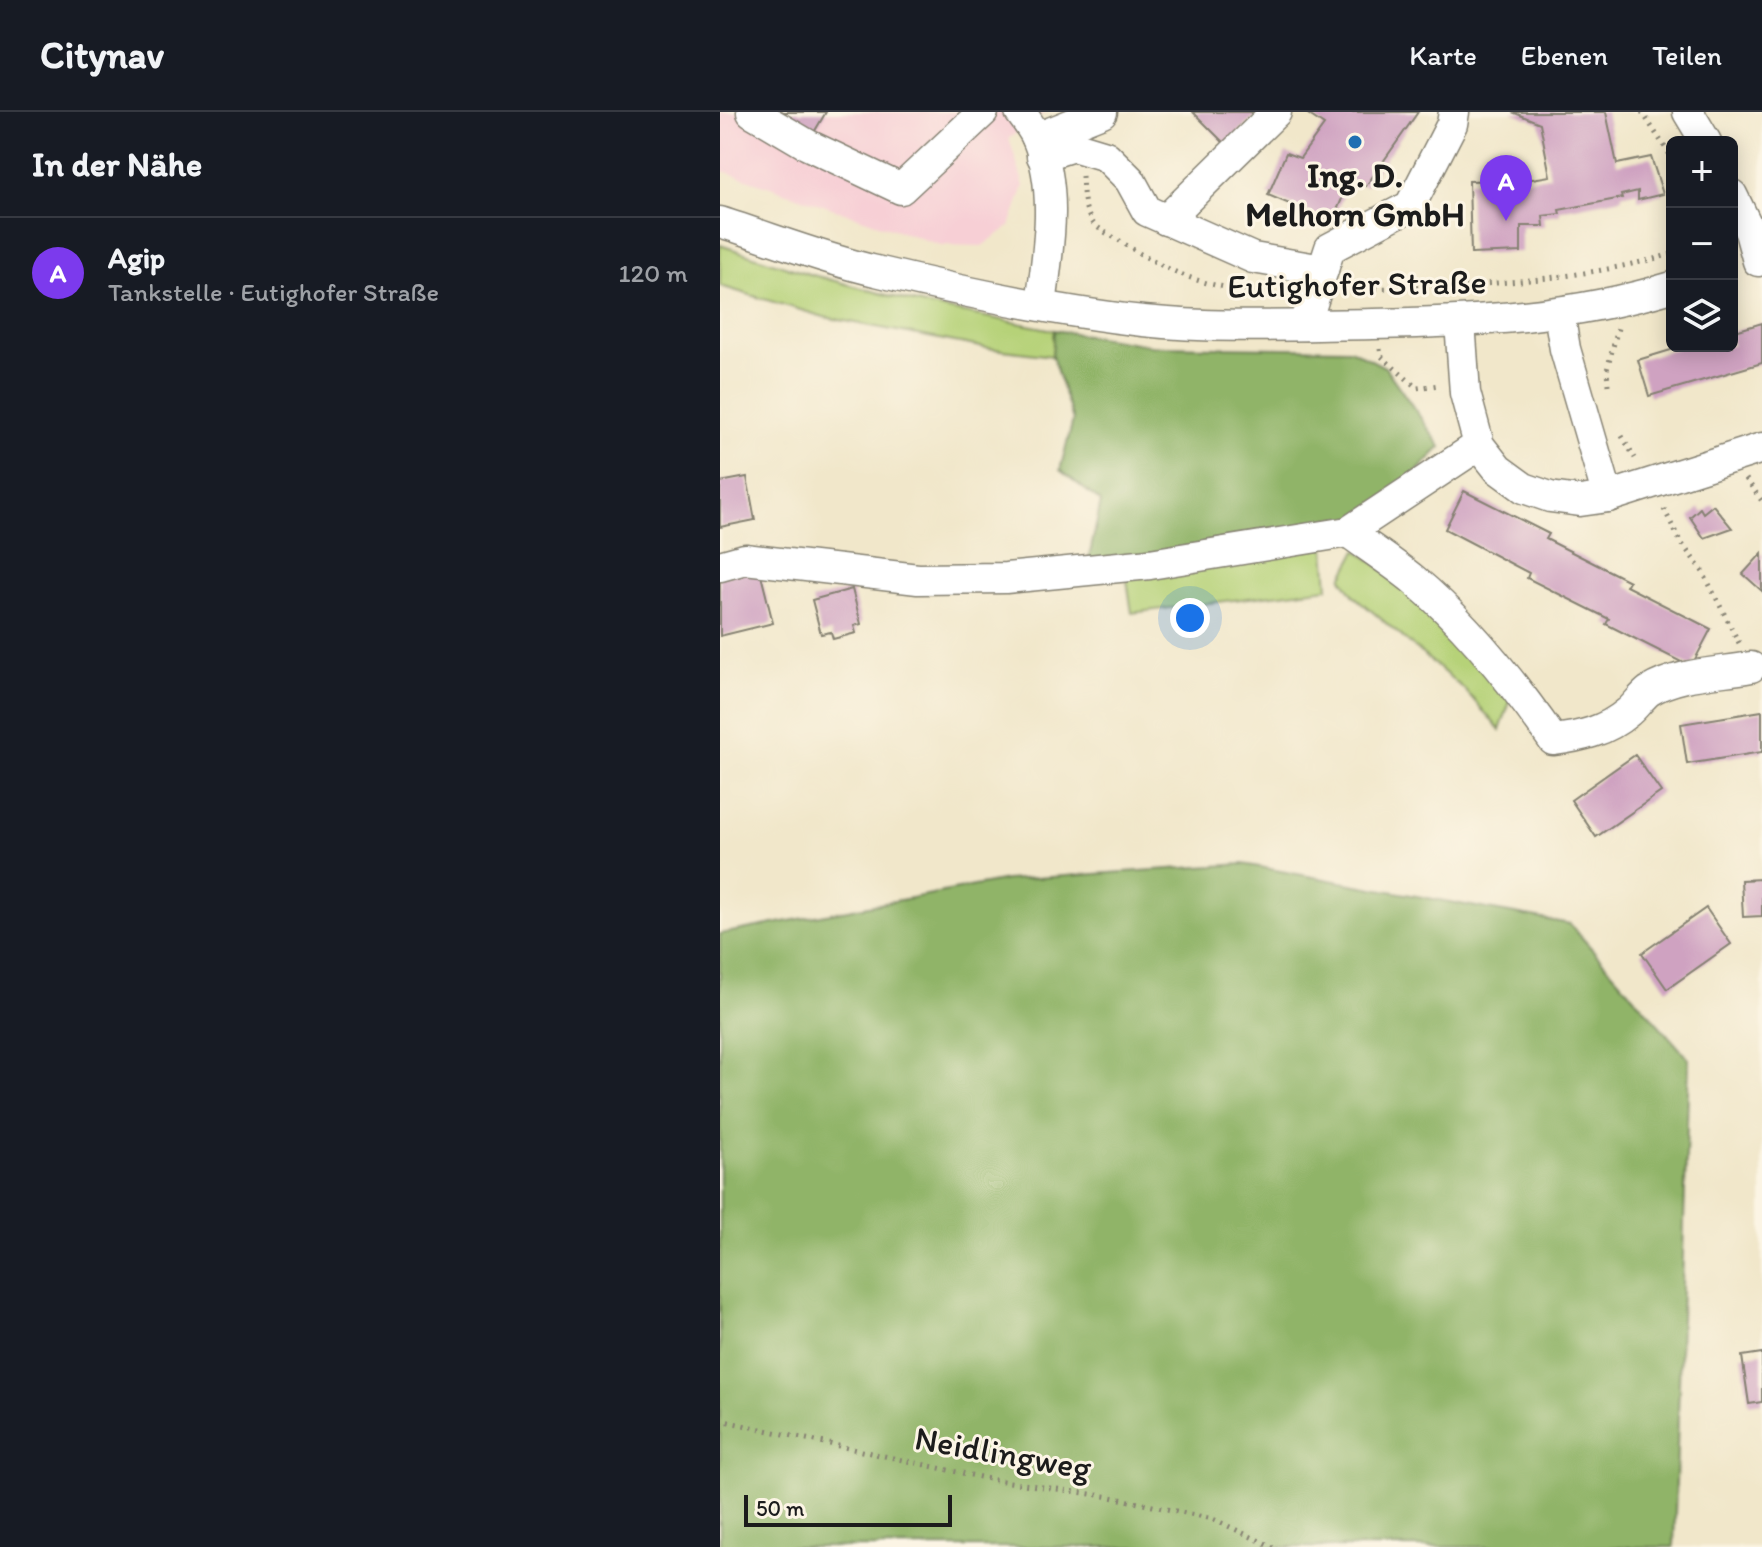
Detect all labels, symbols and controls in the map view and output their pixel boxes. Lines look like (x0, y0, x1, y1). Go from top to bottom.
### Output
text: Citynav (40, 32, 164, 78)
text: Karte (1409, 38, 1477, 72)
text: Ebenen (1521, 38, 1608, 72)
text: Teilen (1652, 38, 1722, 72)
marker: Ing. D. Melhorn GmbH (1346, 133, 1364, 151)
map controls (1666, 136, 1738, 352)
button: + (1666, 136, 1738, 208)
text: In der Nähe (32, 144, 202, 185)
place label: Ing. D. Melhorn GmbH (1245, 155, 1465, 235)
pin: A (1480, 155, 1532, 221)
button: − (1666, 208, 1738, 280)
text: Agip (108, 239, 165, 276)
text: A (50, 257, 66, 289)
text: 120 m (619, 257, 688, 289)
street label: Eutighofer Straße (1227, 261, 1487, 307)
text: Tankstelle · Eutighofer Straße (108, 276, 439, 308)
button: layers (1666, 280, 1738, 352)
your location (1170, 598, 1210, 638)
street label: Neidlingweg (912, 1417, 1095, 1489)
scale bar (744, 1491, 952, 1527)
text: 50 m (756, 1495, 805, 1522)

